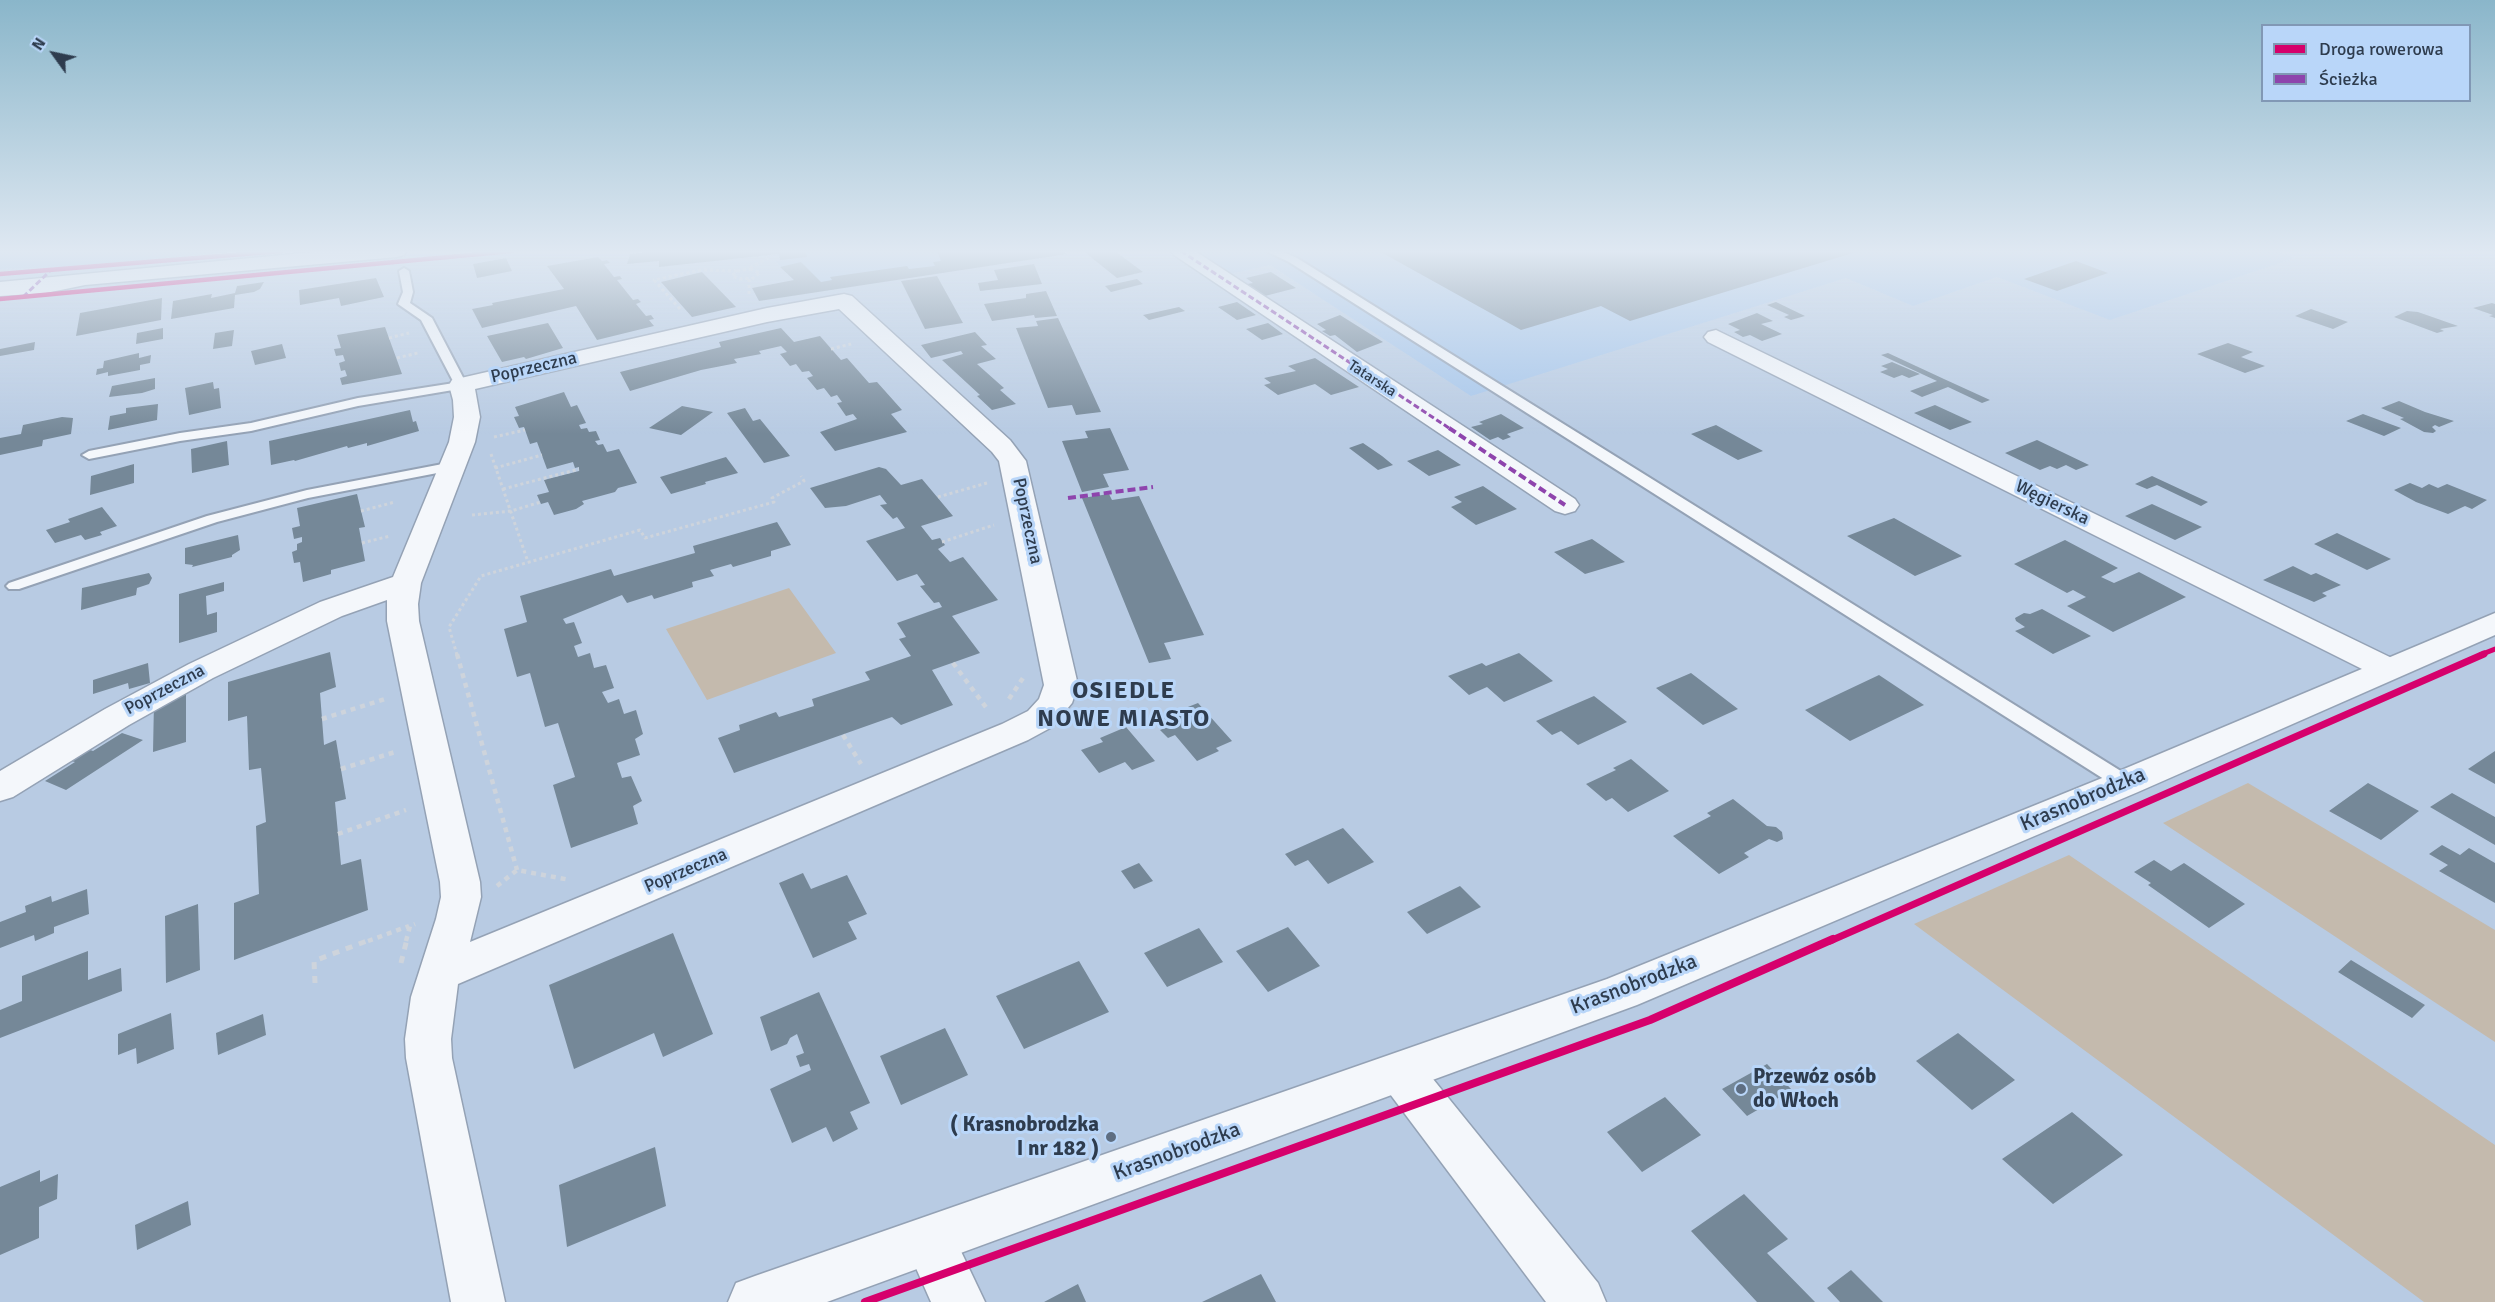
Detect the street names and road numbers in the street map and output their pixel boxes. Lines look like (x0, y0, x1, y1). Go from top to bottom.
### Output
street label: Poprzeczna (489, 348, 579, 388)
street label: Tatarska (1345, 357, 1399, 401)
street label: Poprzeczna (1007, 476, 1047, 566)
street label: Węgierska (2012, 476, 2092, 530)
street label: Poprzeczna (121, 660, 209, 720)
street label: Krasnobrodzka (2017, 762, 2149, 838)
street label: Poprzeczna (641, 844, 731, 898)
street label: Krasnobrodzka (1567, 949, 1701, 1021)
street label: Krasnobrodzka (1110, 1117, 1244, 1187)

